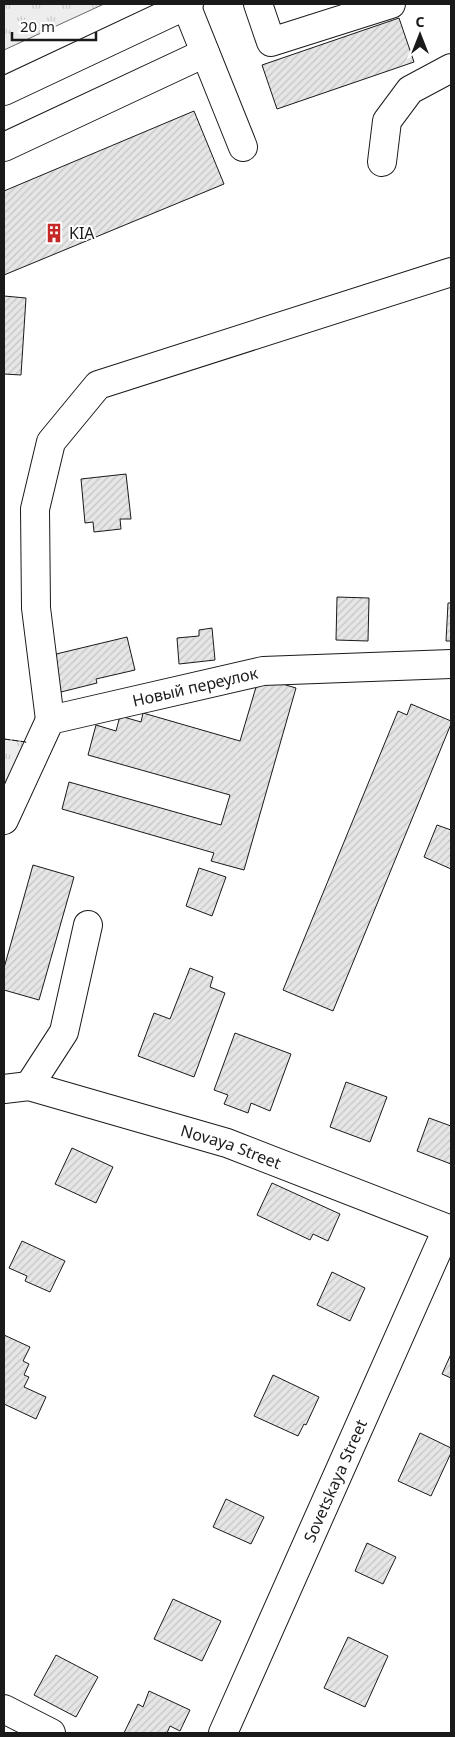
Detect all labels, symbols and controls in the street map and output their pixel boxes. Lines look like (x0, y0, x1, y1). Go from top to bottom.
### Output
scale bar (12, 10, 96, 42)
north arrow (395, 10, 445, 60)
text: С (415, 12, 425, 31)
text: 20 m (20, 16, 55, 36)
building icon: KIA (43, 222, 65, 244)
place label: KIA (69, 222, 95, 244)
street label: Новый переулок (130, 661, 261, 712)
street label: Novaya Street (178, 1119, 284, 1174)
street label: Sovetskaya Street (298, 1416, 372, 1546)

